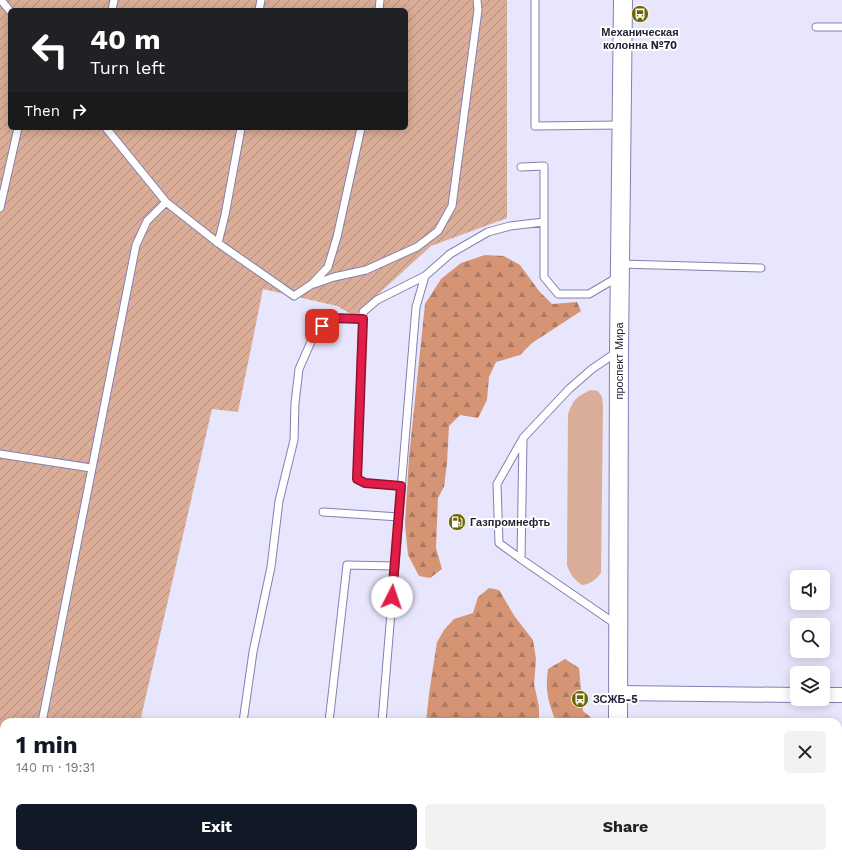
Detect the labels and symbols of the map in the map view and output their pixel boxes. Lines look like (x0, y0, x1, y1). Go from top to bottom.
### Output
bus stop icon: Механическая колонна №70 (630, 4, 650, 24)
place label: Механическая колонна №70 (601, 26, 679, 52)
pin (305, 309, 339, 343)
street label: проспект Мира (613, 322, 626, 400)
fuel station icon: Газпромнефть (447, 512, 467, 532)
place label: Газпромнефть (470, 516, 551, 529)
position arrow (371, 576, 413, 618)
bus stop icon: ЗСЖБ-5 (570, 689, 590, 709)
place label: ЗСЖБ-5 (593, 693, 638, 706)

